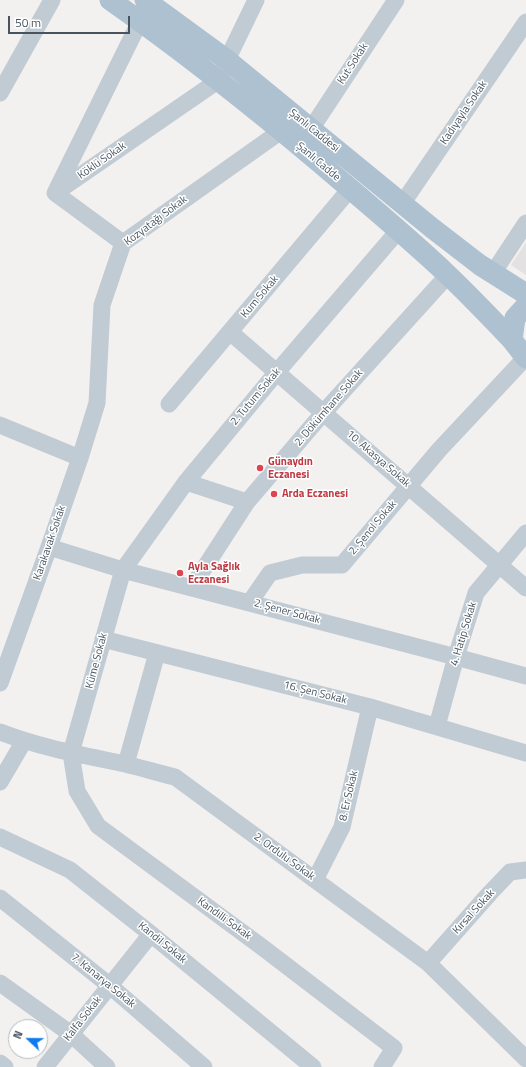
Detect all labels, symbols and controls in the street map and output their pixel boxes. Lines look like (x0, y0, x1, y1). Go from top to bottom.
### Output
scale bar (10, 8, 132, 34)
text: 50 m (15, 13, 41, 32)
street label: Kut Sokak (335, 41, 371, 87)
street label: Kadıyayla Sokak (438, 79, 490, 147)
street label: Şanlı Caddesi (286, 107, 342, 155)
street label: Köklü Sokak (75, 140, 129, 182)
street label: Şanlı Cadde (293, 140, 343, 184)
street label: Kozyatağı Sokak (122, 193, 190, 249)
street label: Kum Sokak (238, 273, 282, 321)
street label: 2. Tutum Sokak (228, 366, 284, 428)
street label: 2. Dökümhane Sokak (292, 367, 366, 449)
street label: 10. Akasya Sokak (343, 428, 413, 490)
place label: Günaydın Eczanesi (268, 455, 313, 481)
marker: Günaydın Eczanesi (255, 463, 265, 473)
place label: Arda Eczanesi (282, 487, 348, 501)
marker: Arda Eczanesi (269, 489, 279, 499)
street label: 2. Şenol Sokak (346, 498, 400, 558)
street label: Karakavak Sokak (31, 504, 69, 582)
place label: Ayla Sağlık Eczanesi (188, 560, 240, 586)
marker: Ayla Sağlık Eczanesi (175, 568, 185, 578)
street label: 2. Şener Sokak (252, 597, 322, 627)
street label: 4. Hatip Sokak (448, 600, 480, 668)
street label: Küme Sokak (83, 632, 111, 690)
street label: 16. Şen Sokak (282, 679, 348, 707)
street label: 8. Er Sokak (337, 770, 361, 822)
street label: 2. Ordulu Sokak (251, 830, 317, 884)
street label: Kırsal Sokak (450, 887, 498, 937)
street label: Kandilli Sokak (194, 895, 254, 943)
street label: Kandil Sokak (135, 919, 189, 967)
street label: 7. Kanarya Sokak (68, 951, 138, 1011)
street label: Kalfa Sokak (61, 994, 105, 1044)
north arrow (8, 1019, 48, 1059)
text: N (9, 1028, 27, 1041)

